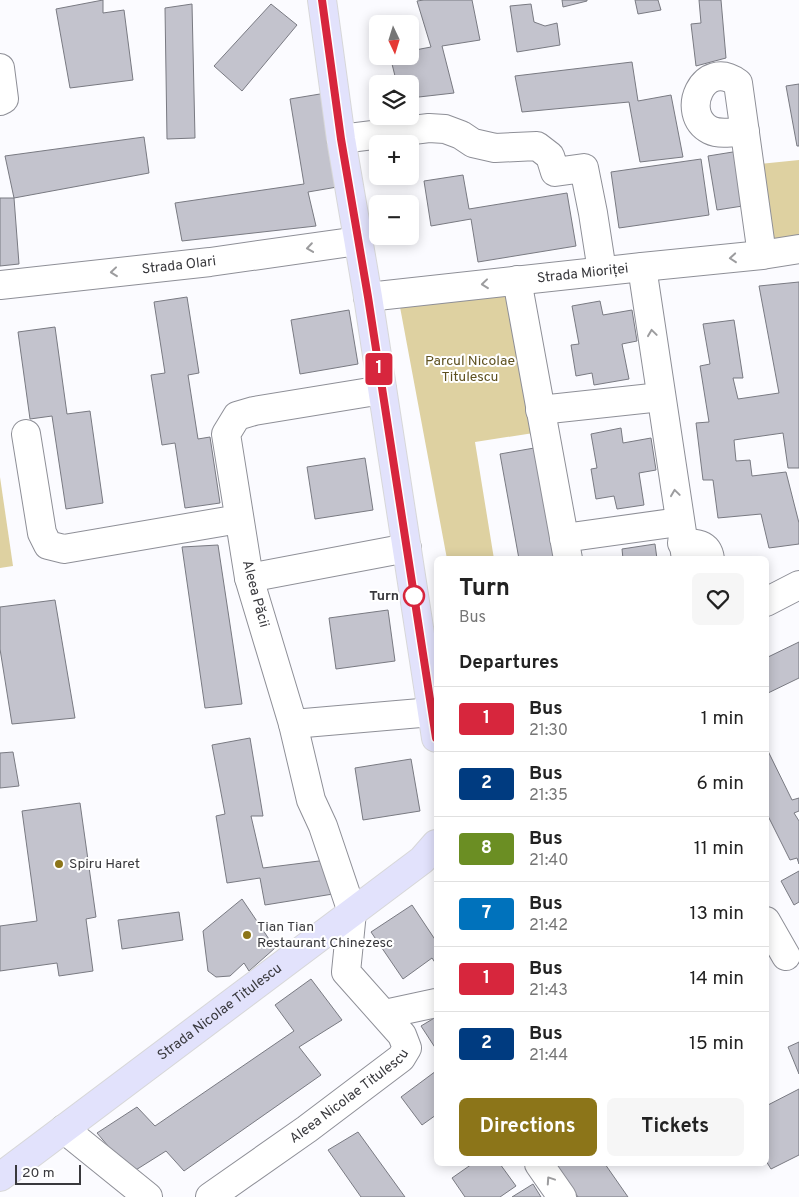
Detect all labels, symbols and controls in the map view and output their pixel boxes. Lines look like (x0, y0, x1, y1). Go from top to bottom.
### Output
north arrow (369, 15, 419, 65)
map controls (369, 15, 419, 245)
button: layers (369, 75, 419, 125)
button: + (369, 135, 419, 185)
button: − (369, 195, 419, 245)
one-way arrow (305, 242, 313, 253)
one-way arrow (729, 252, 737, 263)
street label: Strada Olari (141, 253, 217, 278)
street label: Strada Mioriței (536, 260, 629, 287)
one-way arrow (109, 266, 117, 277)
one-way arrow (480, 278, 488, 289)
one-way arrow (647, 328, 657, 337)
line badge: 1 (363, 353, 395, 385)
park label: Parcul Nicolae Titulescu (425, 353, 515, 386)
text: 1 (375, 357, 383, 380)
one-way arrow (670, 489, 681, 497)
street label: Aleea Păcii (238, 558, 272, 630)
button: heart (692, 573, 744, 625)
text: Turn (459, 574, 510, 604)
marker: Turn (403, 585, 425, 607)
place label: Turn (369, 588, 399, 605)
text: Bus (459, 608, 486, 628)
text: Departures (459, 651, 559, 675)
text: Bus (529, 697, 563, 721)
text: 1 (483, 707, 490, 730)
text: 1 min (701, 707, 744, 731)
text: 21:30 (529, 721, 568, 741)
text: Bus (529, 762, 563, 786)
text: 2 (481, 772, 492, 795)
text: 6 min (697, 772, 744, 796)
text: 21:35 (529, 786, 568, 806)
text: Bus (529, 827, 563, 851)
text: 8 (481, 837, 492, 860)
text: 11 min (694, 837, 744, 861)
text: 21:40 (529, 851, 569, 871)
place label: Spiru Haret (69, 856, 140, 873)
marker: Spiru Haret (53, 858, 65, 870)
text: Bus (529, 892, 563, 916)
text: 7 (482, 902, 491, 925)
text: 13 min (689, 902, 744, 926)
text: 21:42 (529, 916, 568, 936)
place label: Tian Tian Restaurant Chinezesc (257, 919, 393, 952)
marker: Tian Tian Restaurant Chinezesc (241, 929, 253, 941)
text: Bus (529, 957, 563, 981)
street label: Strada Nicolae Titulescu (154, 960, 285, 1064)
text: 1 (483, 967, 490, 990)
text: 14 min (689, 967, 744, 991)
text: 21:43 (529, 981, 568, 1001)
text: Bus (529, 1022, 563, 1046)
text: 2 (481, 1032, 492, 1055)
text: 15 min (689, 1032, 744, 1056)
street label: Aleea Nicolae Titulescu (286, 1046, 413, 1147)
text: 21:44 (529, 1046, 568, 1066)
button: Directions (459, 1098, 597, 1156)
button: Tickets (607, 1098, 744, 1156)
scale bar (15, 1162, 81, 1185)
text: 20 m (22, 1165, 55, 1182)
one-way arrow (547, 1177, 556, 1186)

